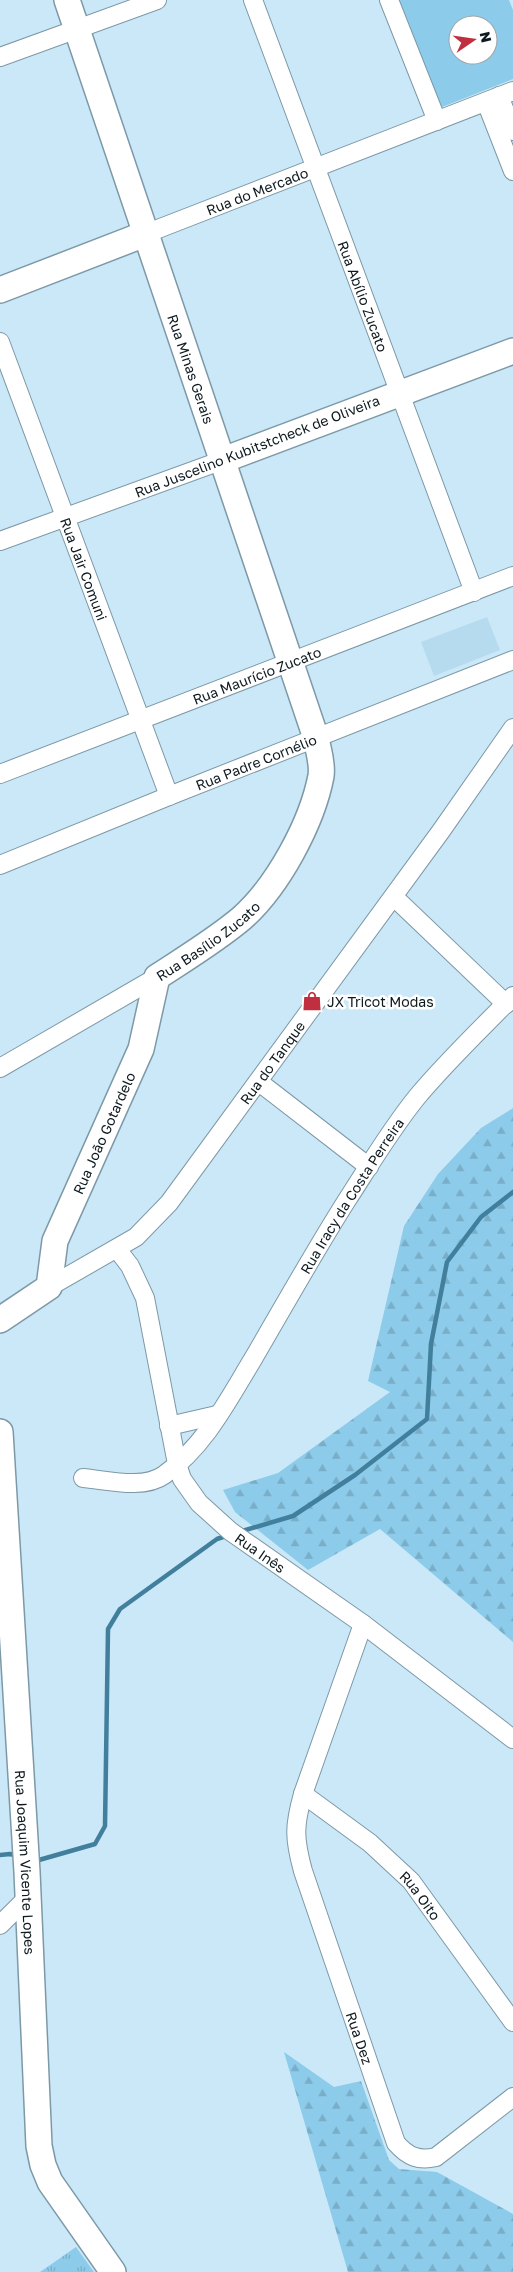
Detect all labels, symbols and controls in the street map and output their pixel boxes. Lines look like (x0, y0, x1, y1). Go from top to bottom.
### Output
north arrow (448, 15, 498, 65)
text: N (477, 30, 496, 44)
street label: Rua do Mercado (204, 163, 310, 218)
street label: Rua Abílio Zucato (335, 238, 392, 354)
street label: Rua Minas Gerais (164, 312, 218, 426)
street label: Rua Juscelino Kubitstcheck de Oliveira (132, 391, 382, 501)
street label: Rua Jair Comuni (57, 515, 111, 623)
street label: Rua Maurício Zucato (190, 643, 323, 707)
street label: Rua Padre Cornélio (193, 730, 319, 793)
street label: Rua Basílio Zucato (153, 897, 263, 984)
shop icon: JX Tricot Modas (301, 990, 323, 1012)
place label: JX Tricot Modas (327, 993, 434, 1010)
street label: Rua do Tanque (236, 1017, 308, 1107)
street label: Rua João Gotardelo (69, 1069, 138, 1196)
street label: Rua Iracy da Costa Perreira (296, 1114, 407, 1276)
street label: Rua Inês (232, 1529, 289, 1576)
street label: Rua Joaquim Vicente Lopes (12, 1769, 39, 1955)
street label: Rua Oito (397, 1867, 445, 1923)
street label: Rua Dez (343, 2009, 377, 2066)

